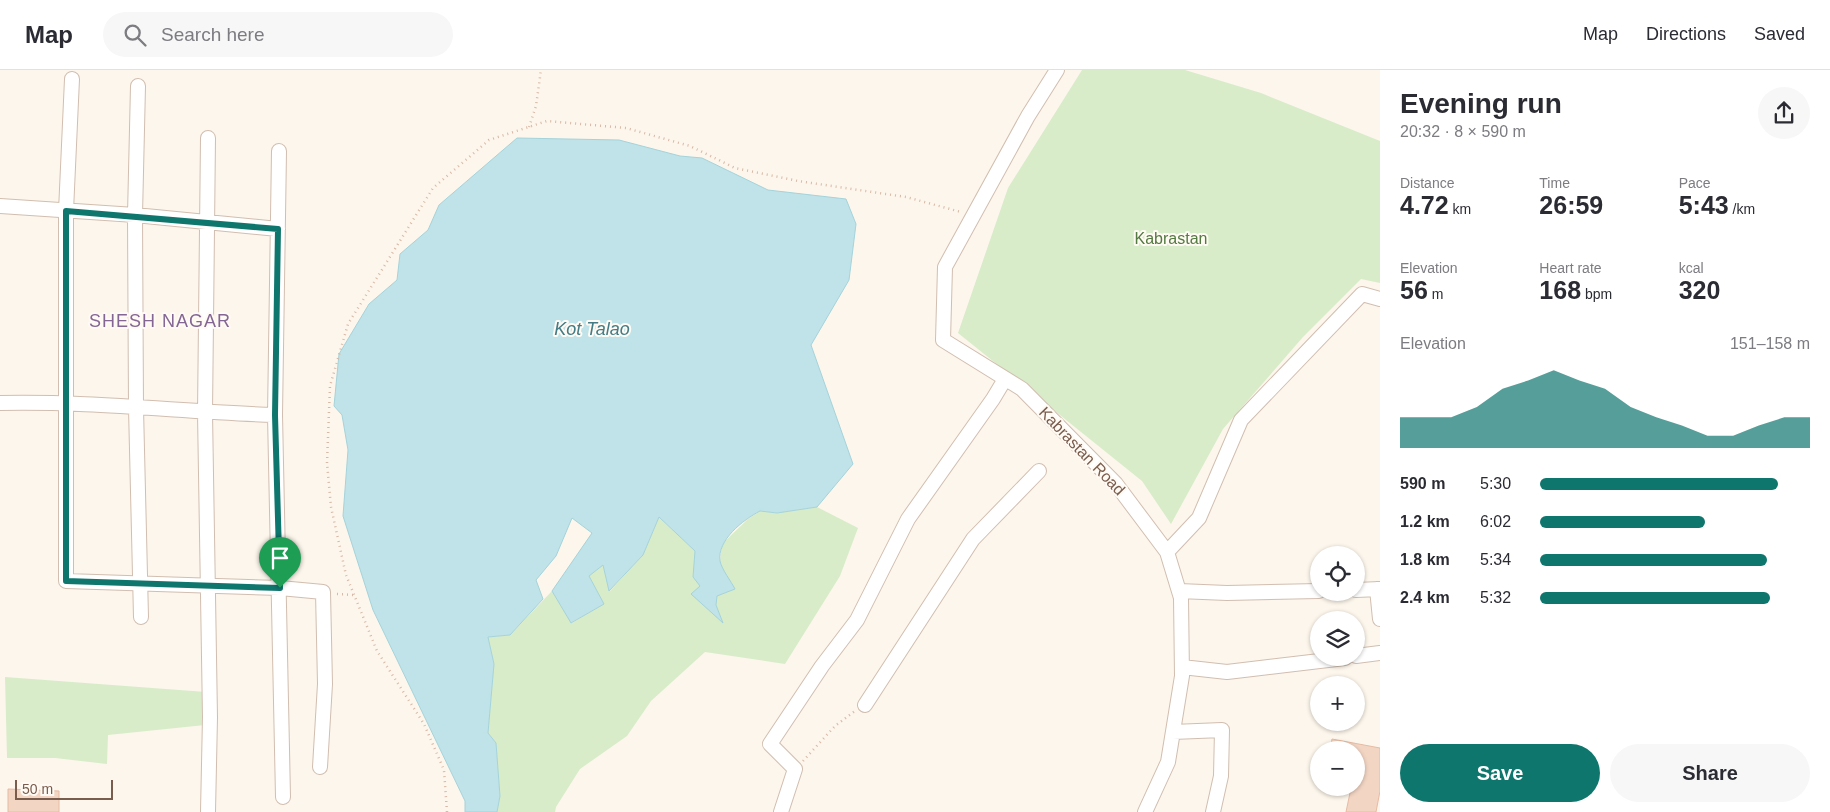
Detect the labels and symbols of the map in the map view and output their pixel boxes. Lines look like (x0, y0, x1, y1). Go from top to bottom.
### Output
park label: Kabrastan (1135, 230, 1207, 247)
district label: SHESH NAGAR (89, 311, 231, 331)
water label: Kot Talao (554, 319, 630, 339)
street label: Kabrastan Road (1036, 404, 1128, 498)
pin (259, 537, 301, 588)
scale bar (15, 777, 112, 800)

